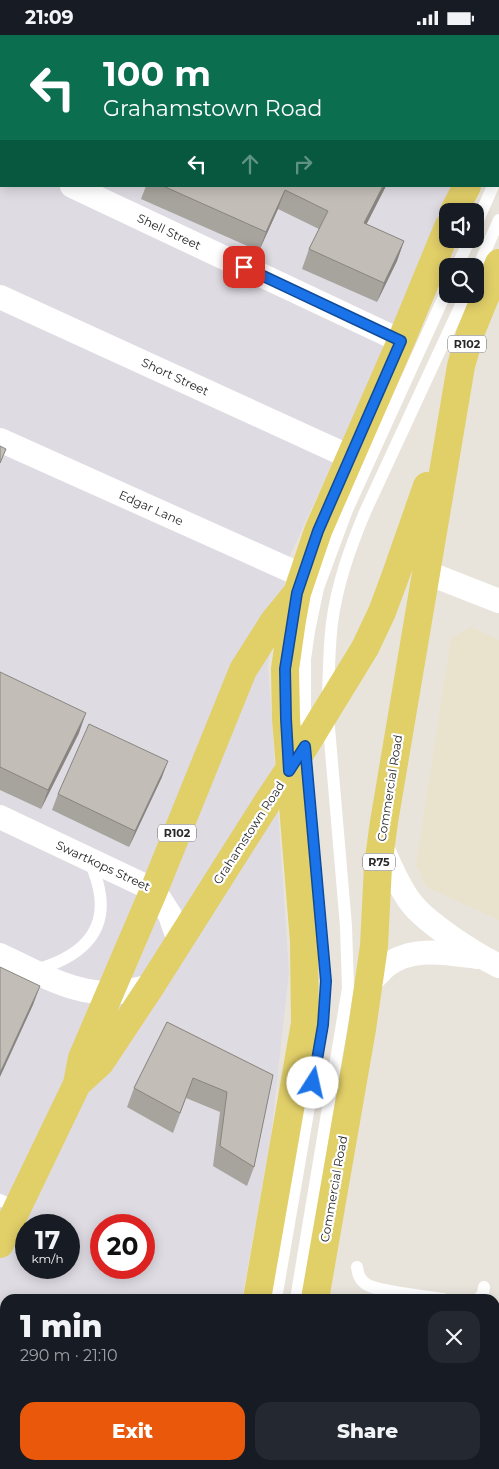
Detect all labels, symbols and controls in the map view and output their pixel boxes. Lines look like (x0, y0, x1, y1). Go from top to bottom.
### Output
text: 21:09 (25, 6, 74, 29)
text: 100 m (103, 52, 211, 95)
icon: left (20, 55, 85, 120)
text: Grahamstown Road (103, 95, 322, 122)
icon: left (183, 150, 211, 178)
icon: ahead (236, 150, 264, 178)
icon: right (289, 150, 317, 178)
map controls (439, 203, 484, 303)
button: sound (439, 203, 484, 248)
street label: Shell Street (135, 210, 204, 253)
pin (223, 246, 265, 288)
icon: arrive (230, 253, 258, 281)
button: search (439, 258, 484, 303)
road number: R102 (448, 335, 486, 353)
street label: Short Street (139, 354, 211, 399)
street label: Edgar Lane (117, 487, 186, 528)
street label: Commercial Road (374, 733, 405, 842)
street label: Grahamstown Road (210, 778, 287, 887)
road number: R102 (158, 825, 196, 841)
street label: Swartkops Street (54, 837, 153, 894)
road number: R75 (363, 854, 395, 871)
position arrow (286, 1056, 338, 1108)
street label: Commercial Road (317, 1135, 350, 1243)
speed limit sign: 20 (90, 1214, 155, 1279)
text: 17 (35, 1225, 60, 1255)
text: km/h (31, 1251, 64, 1266)
text: 1 min (20, 1308, 103, 1345)
button: close (428, 1311, 480, 1363)
text: 290 m · 21:10 (20, 1346, 118, 1365)
button: Exit (20, 1402, 245, 1460)
button: Share (255, 1402, 480, 1460)

